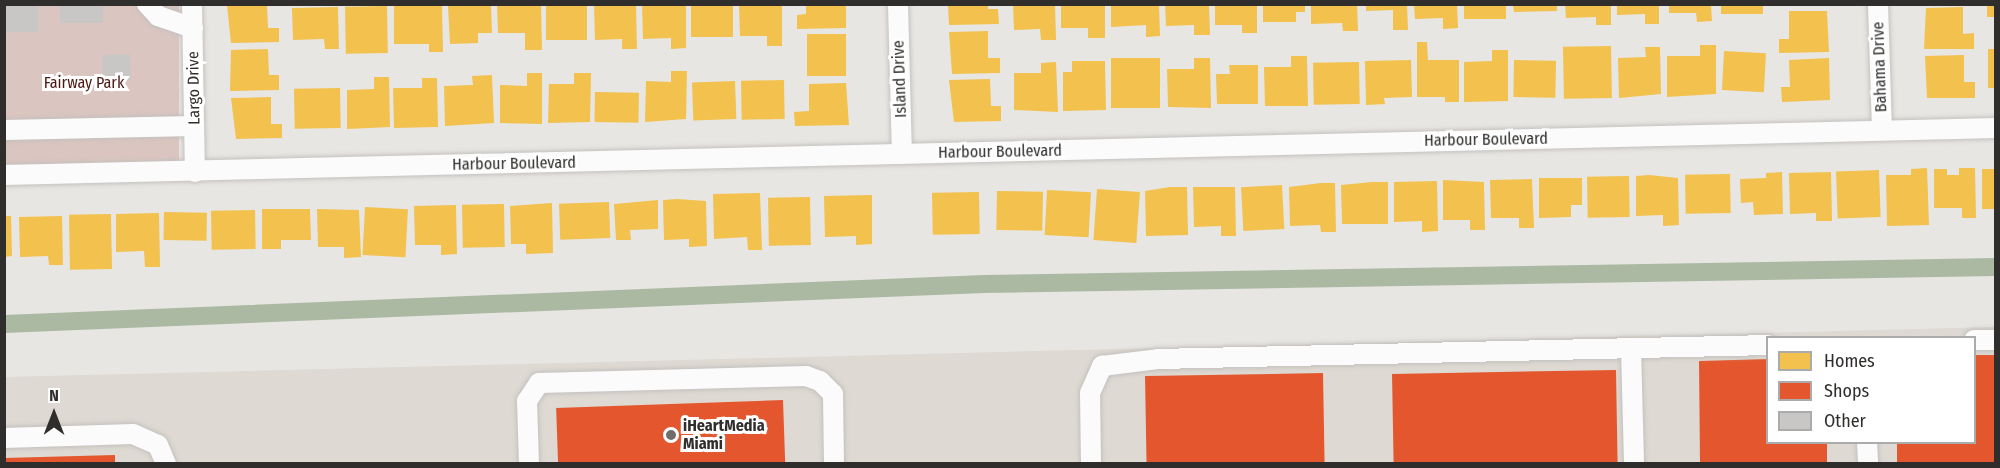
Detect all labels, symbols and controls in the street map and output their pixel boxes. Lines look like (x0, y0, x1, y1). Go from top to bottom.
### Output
street label: Bahama Drive (1869, 21, 1891, 113)
street label: Island Drive (889, 40, 911, 118)
street label: Largo Drive (184, 51, 204, 125)
park label: Fairway Park (44, 73, 124, 93)
street label: Harbour Boulevard (1424, 129, 1548, 151)
street label: Harbour Boulevard (938, 141, 1062, 163)
street label: Harbour Boulevard (452, 153, 576, 175)
legend (1766, 336, 1976, 444)
text: Homes (1824, 350, 1875, 372)
text: Shops (1824, 380, 1869, 402)
north arrow (24, 384, 84, 444)
text: N (49, 386, 59, 405)
text: Other (1824, 410, 1866, 432)
place label: iHeartMedia Miami (683, 416, 765, 454)
marker: iHeartMedia Miami (664, 428, 678, 442)

